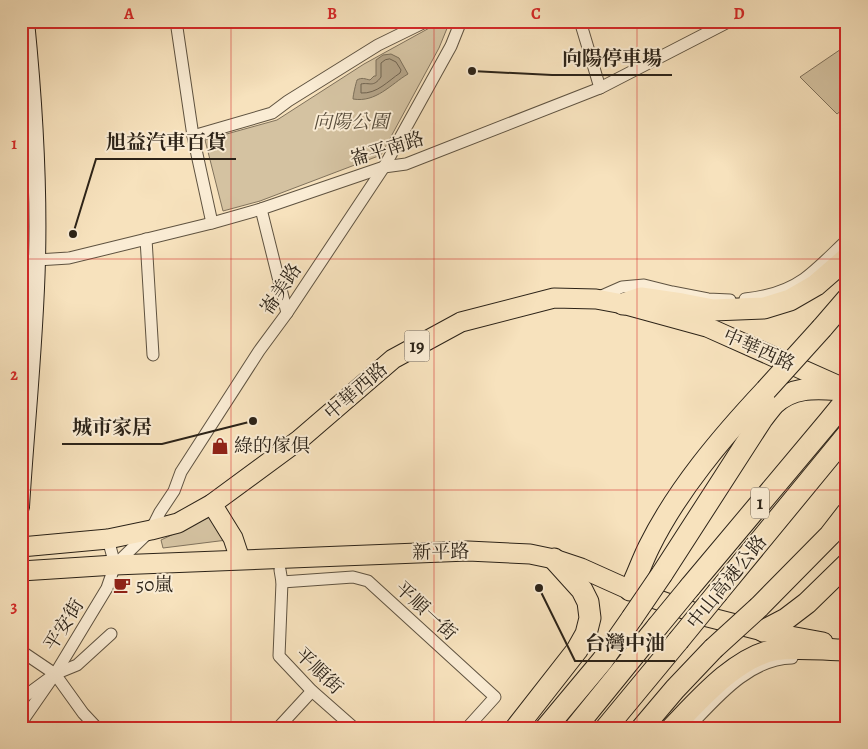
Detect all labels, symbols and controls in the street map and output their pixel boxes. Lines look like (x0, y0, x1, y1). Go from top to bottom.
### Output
text: A (123, 3, 135, 25)
text: B (327, 3, 337, 25)
text: C (531, 3, 541, 25)
text: D (733, 3, 745, 25)
callout: 向陽停車場 (552, 40, 672, 75)
text: 向陽停車場 (562, 45, 662, 72)
park label: 向陽公園 (313, 109, 392, 135)
callout: 旭益汽車百貨 (96, 124, 236, 159)
street label: 崙平南路 (347, 125, 427, 173)
text: 旭益汽車百貨 (106, 129, 226, 156)
text: 1 (11, 133, 17, 155)
street label: 崙美路 (254, 258, 308, 320)
street label: 中華西路 (719, 323, 799, 377)
road number: 19 (404, 331, 430, 362)
street label: 中華西路 (319, 356, 393, 426)
text: 2 (10, 364, 18, 386)
callout: 城市家居 (62, 409, 162, 444)
text: 城市家居 (72, 414, 152, 441)
place label: 綠的傢俱 (234, 433, 310, 459)
shop icon: 綠的傢俱 (210, 436, 230, 456)
road number: 1 (751, 488, 769, 518)
street label: 中山高速公路 (681, 530, 773, 634)
street label: 新平路 (412, 539, 470, 565)
place label: 50嵐 (136, 572, 173, 598)
cafe icon: 50嵐 (112, 575, 132, 595)
street label: 平順一街 (389, 576, 463, 646)
street label: 平安街 (38, 594, 90, 656)
text: 3 (11, 596, 18, 618)
callout: 台灣中油 (575, 626, 675, 661)
text: 台灣中油 (585, 630, 665, 657)
street label: 平順街 (289, 642, 349, 700)

